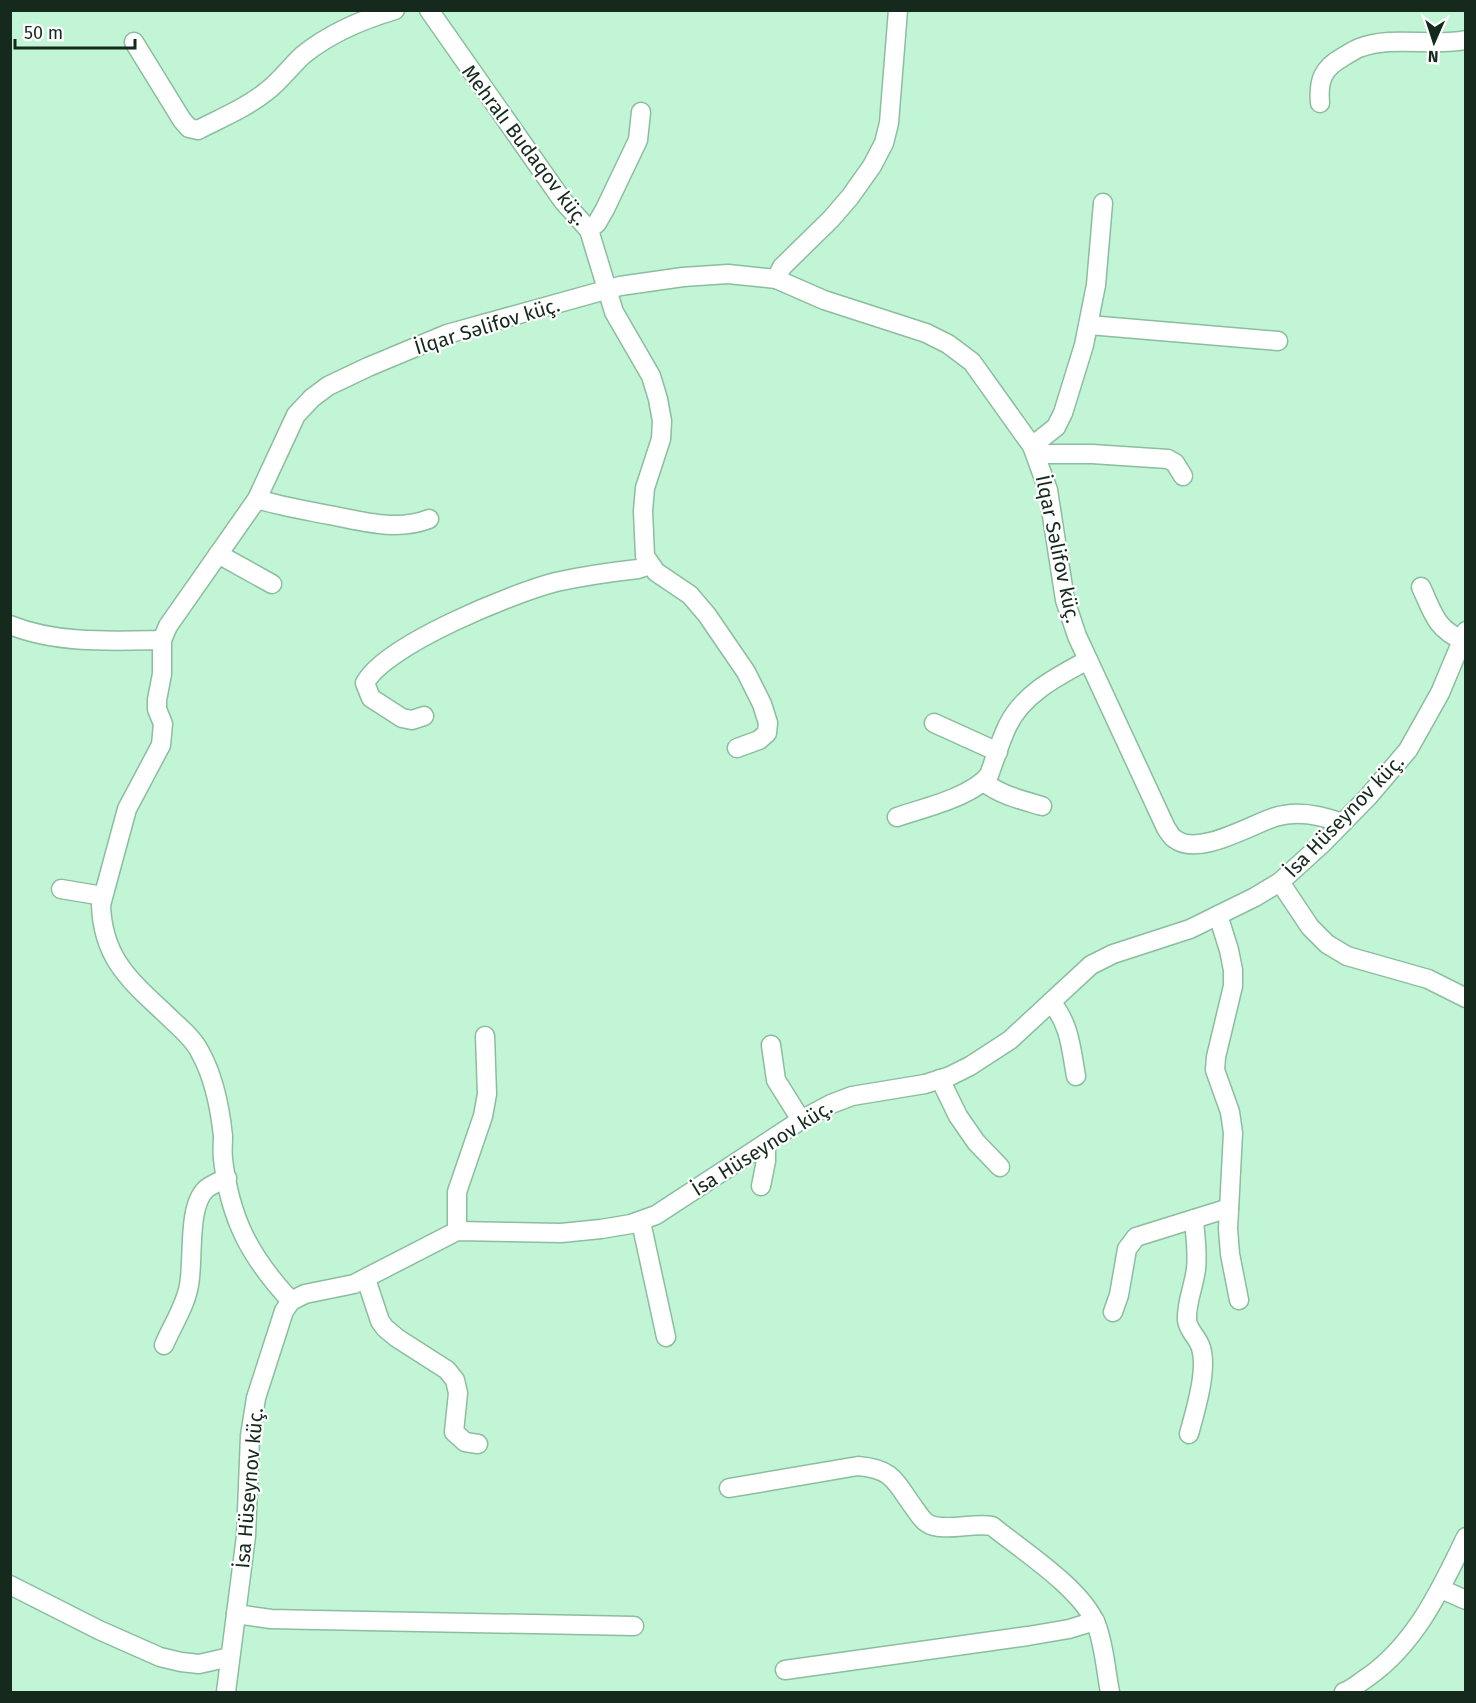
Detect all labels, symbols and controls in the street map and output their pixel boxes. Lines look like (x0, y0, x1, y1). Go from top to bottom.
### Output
scale bar (15, 12, 135, 50)
north arrow (1404, 12, 1464, 72)
text: 50 m (24, 22, 63, 44)
text: N (1427, 47, 1439, 66)
street label: Mehralı Budaqov küç. (456, 60, 593, 230)
street label: İlqar Səlifov küç. (412, 293, 563, 360)
street label: İlqar Səlifov küç. (1030, 473, 1085, 625)
street label: İsa Hüseynov küç. (1279, 750, 1409, 883)
street label: İsa Hüseynov küç. (687, 1095, 837, 1202)
street label: İsa Hüseynov küç. (230, 1407, 269, 1569)

